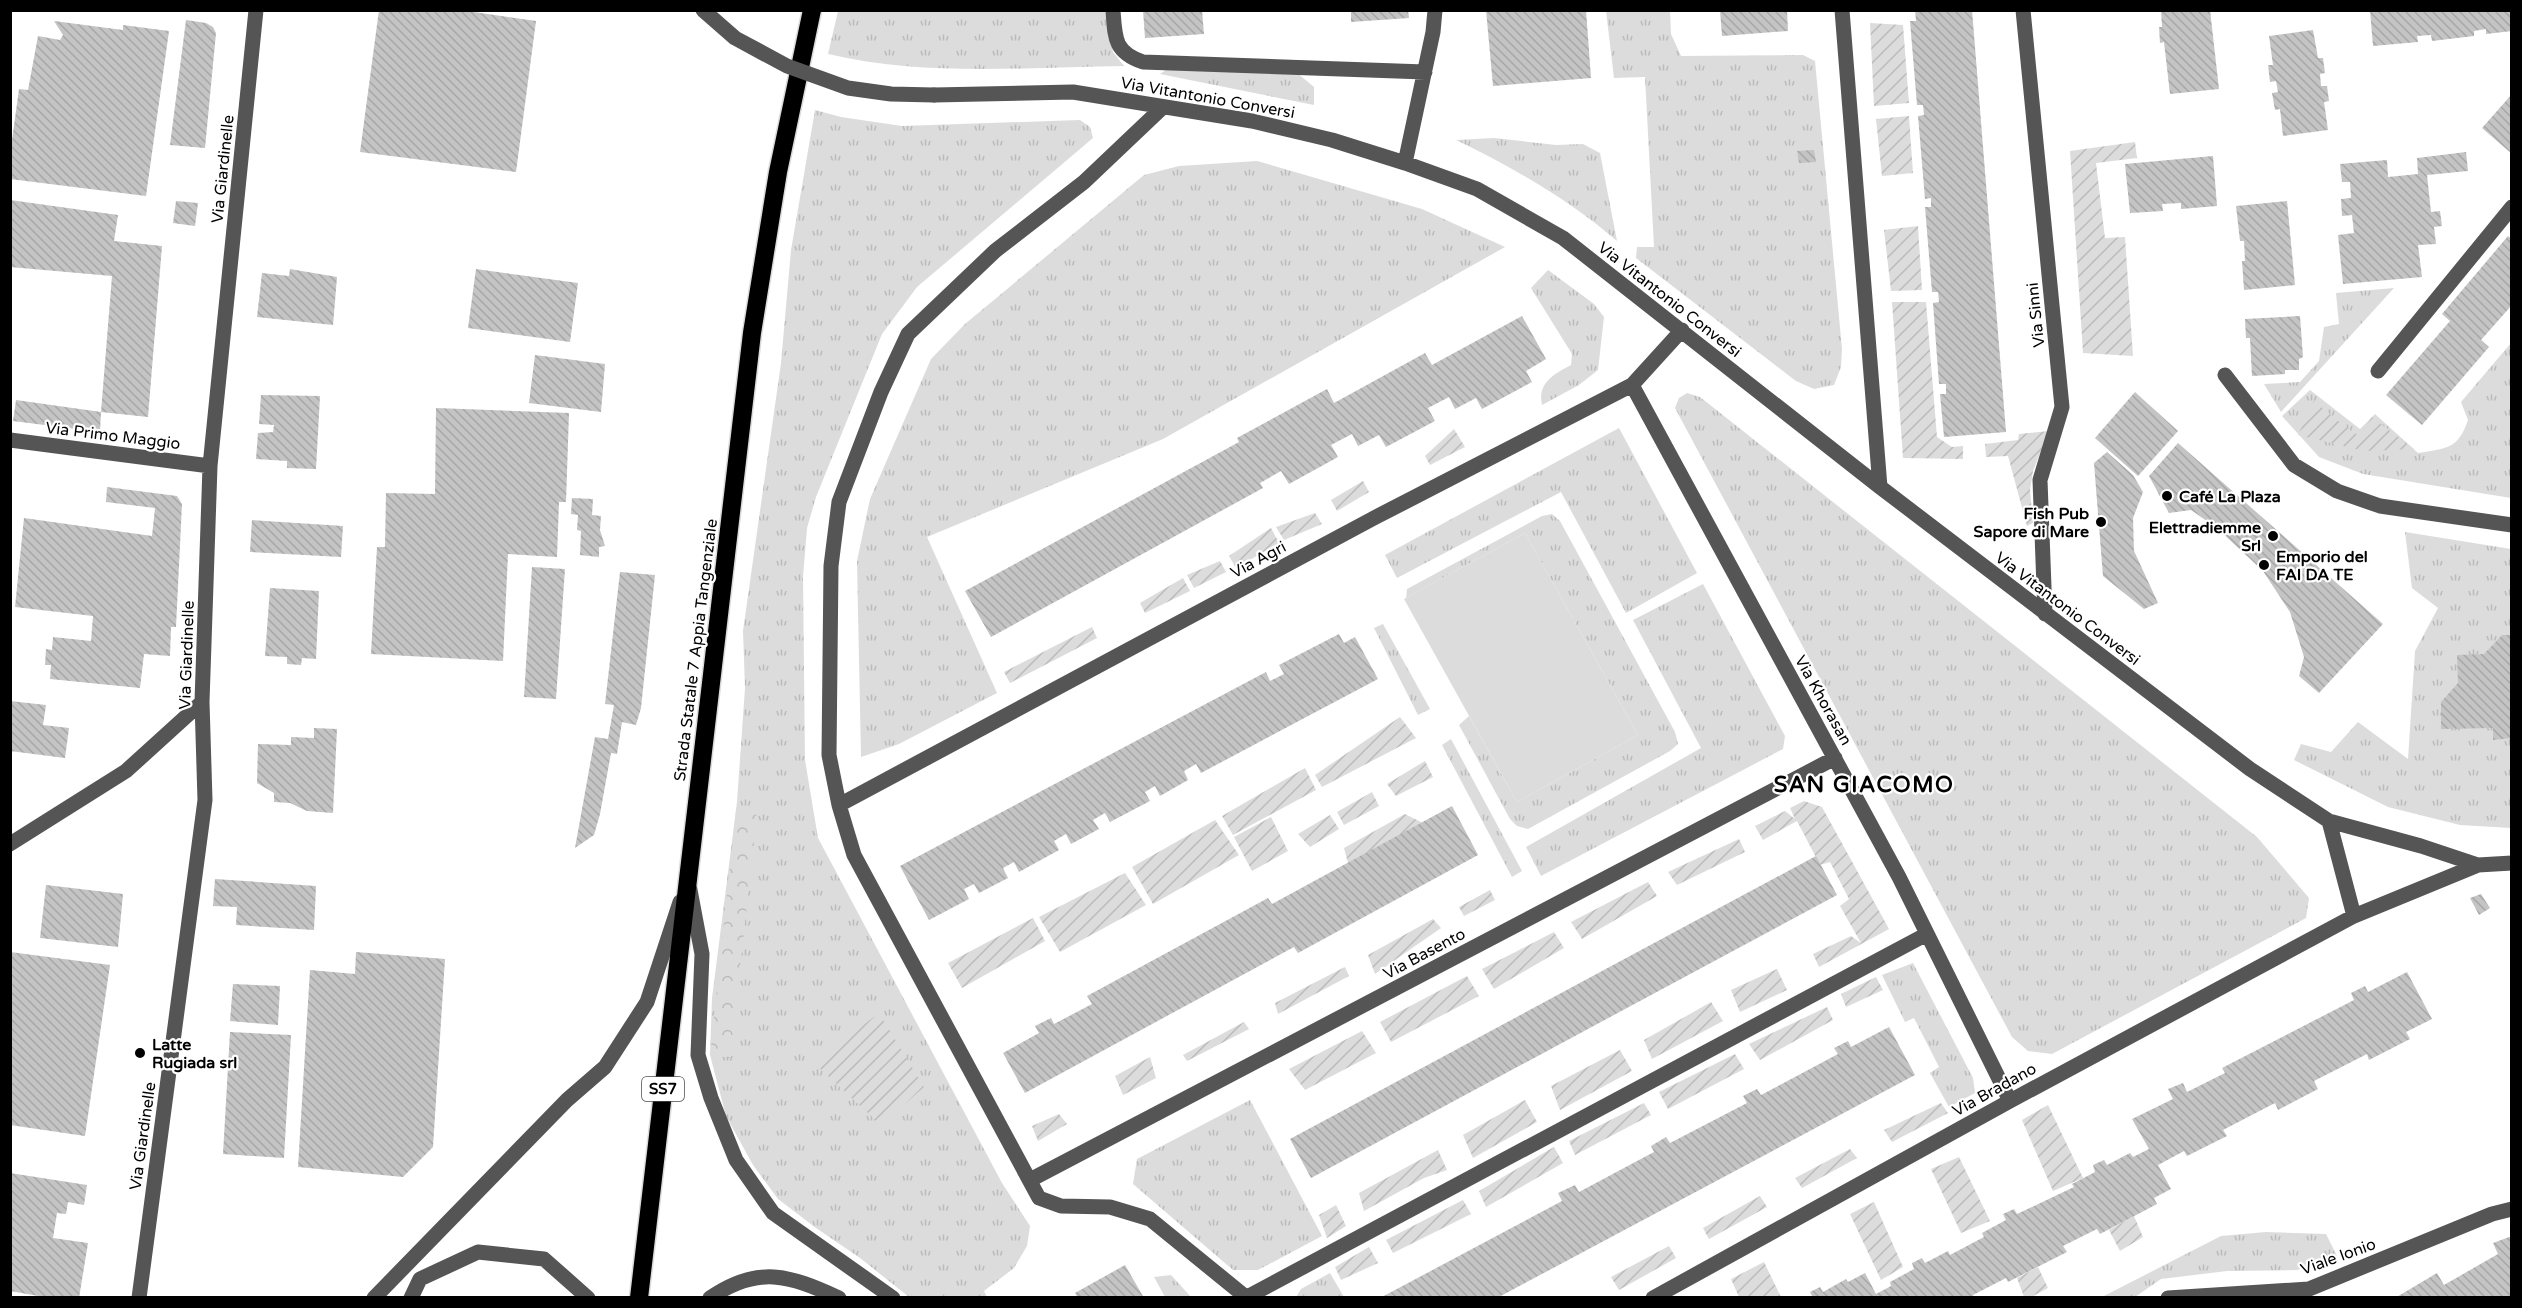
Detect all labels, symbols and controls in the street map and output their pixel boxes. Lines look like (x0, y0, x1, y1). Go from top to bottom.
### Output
street label: Via Vitantonio Conversi (1119, 73, 1296, 123)
street label: Via Giardinelle (207, 114, 239, 224)
street label: Via Vitantonio Conversi (1594, 238, 1745, 362)
street label: Via Sinni (2023, 281, 2049, 348)
street label: Via Primo Maggio (44, 418, 181, 454)
place label: Café La Plaza (2179, 487, 2281, 507)
marker: Café La Plaza (2160, 489, 2174, 503)
place label: Fish Pub Sapore di Mare (1974, 504, 2089, 542)
marker: Fish Pub Sapore di Mare (2094, 515, 2108, 529)
street label: Strada Statale 7 Appia Tangenziale (670, 518, 722, 782)
place label: Elettradiemme Srl (2149, 518, 2261, 556)
marker: Elettradiemme Srl (2266, 529, 2280, 543)
street label: Via Agri (1227, 537, 1290, 583)
place label: Emporio del FAI DA TE (2276, 547, 2368, 585)
street label: Via Vitantonio Conversi (1991, 548, 2144, 670)
marker: Emporio del FAI DA TE (2257, 558, 2271, 572)
street label: Via Giardinelle (175, 600, 199, 710)
street label: Via Khorasan (1790, 652, 1856, 749)
district label: SAN GIACOMO (1774, 772, 1954, 798)
street label: Via Basento (1380, 924, 1469, 984)
place label: Latte Rugiada srl (152, 1035, 237, 1073)
marker: Latte Rugiada srl (133, 1046, 147, 1060)
street label: Via Bradano (1949, 1059, 2040, 1121)
road number: SS7 (642, 1077, 684, 1101)
street label: Via Giardinelle (126, 1081, 160, 1191)
street label: Viale Ionio (2298, 1234, 2379, 1280)

